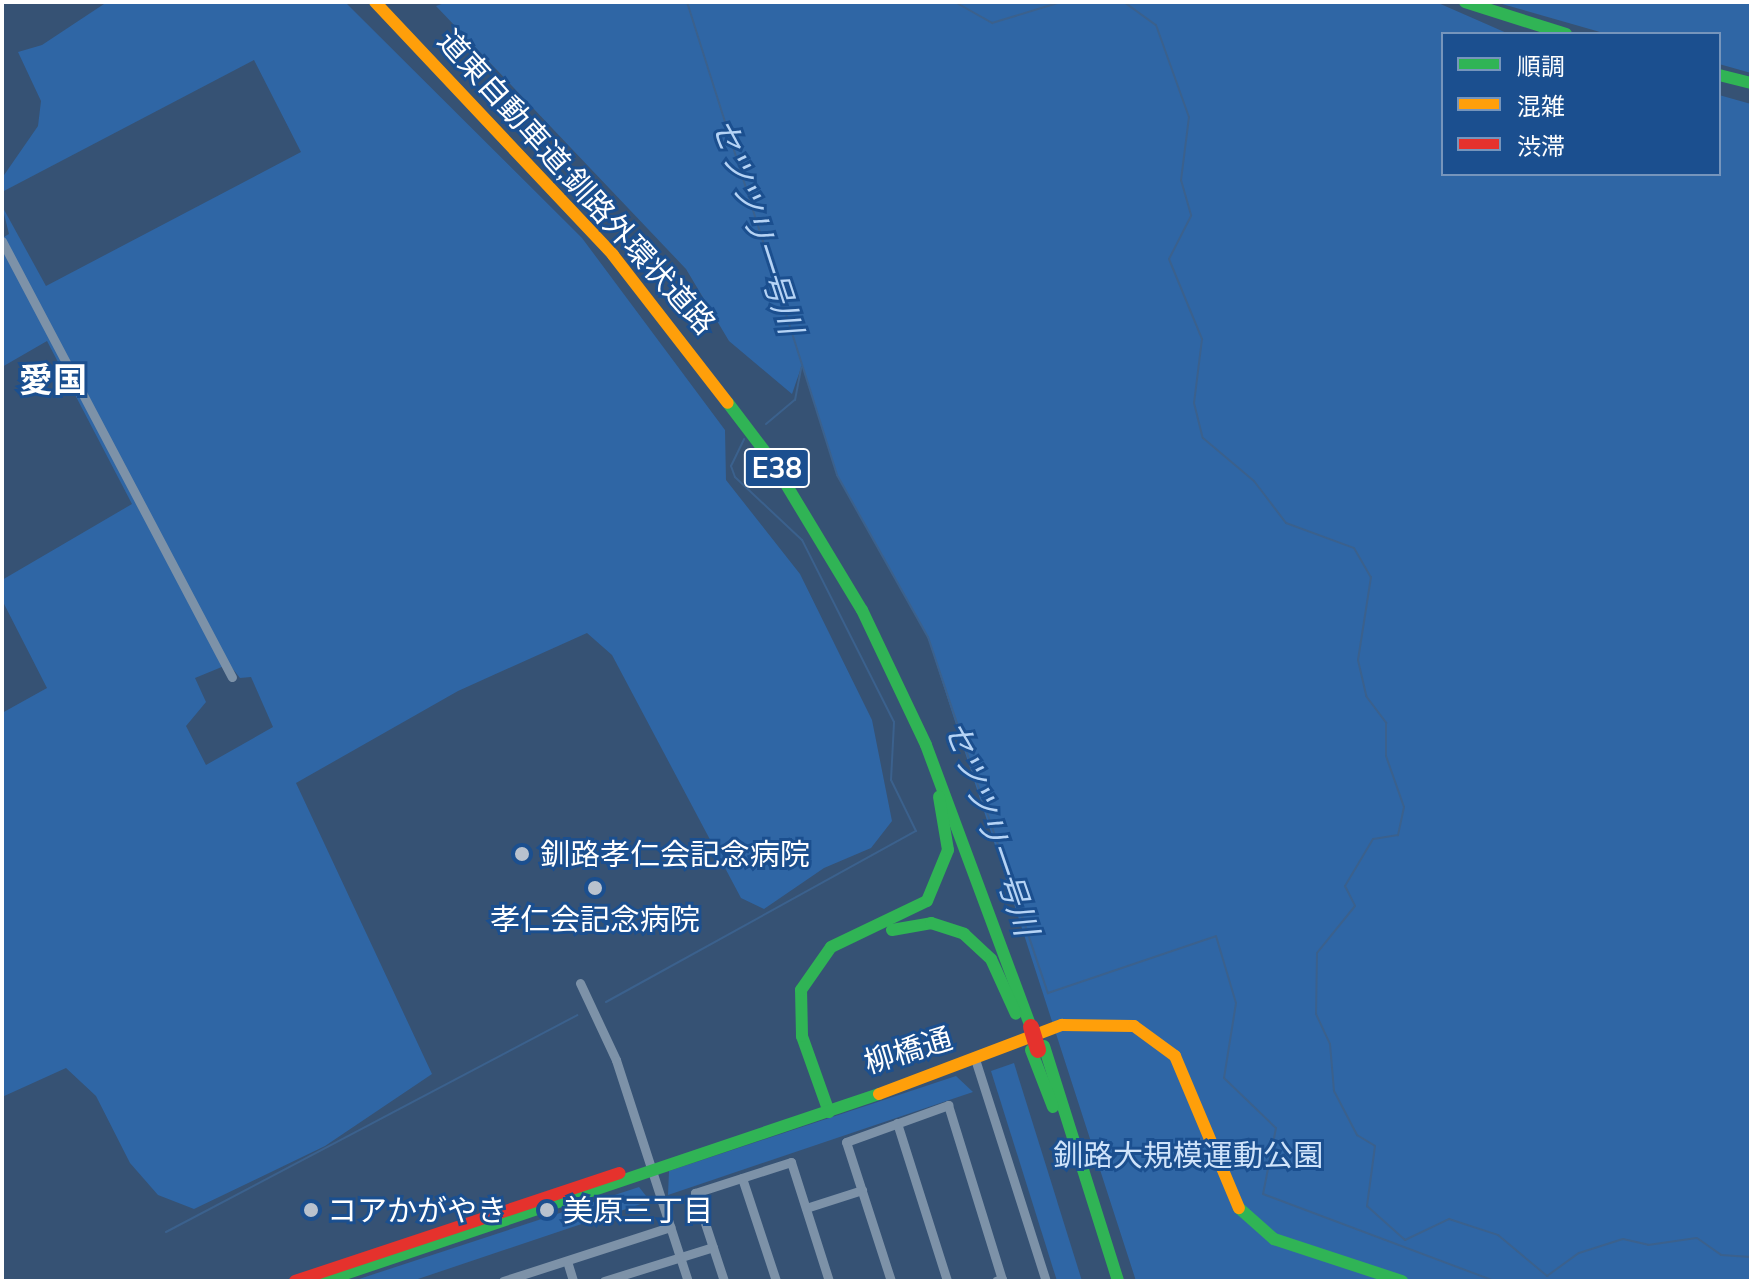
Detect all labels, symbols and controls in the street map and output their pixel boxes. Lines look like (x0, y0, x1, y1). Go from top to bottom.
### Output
street label: 道東自動車道;釧路外環状道路 (431, 23, 723, 341)
legend (1441, 32, 1721, 176)
text: 順調 (1517, 51, 1565, 81)
text: 混雑 (1517, 91, 1565, 121)
water label: セツツリ一号川 (705, 114, 811, 338)
text: 渋滞 (1517, 131, 1565, 161)
district label: 愛国 (19, 360, 87, 400)
road number: E38 (743, 444, 811, 492)
water label: セツツリ一号川 (937, 716, 1047, 940)
place label: 釧路孝仁会記念病院 (540, 836, 810, 872)
marker: 釧路孝仁会記念病院 (511, 843, 533, 865)
marker: 孝仁会記念病院 (586, 879, 604, 897)
place label: 孝仁会記念病院 (490, 901, 700, 937)
street label: 柳橋通 (860, 1020, 956, 1080)
park label: 釧路大規模運動公園 (1053, 1137, 1323, 1173)
place label: コアかがやき (327, 1192, 507, 1228)
place label: 美原三丁目 (563, 1192, 713, 1228)
marker: コアかがやき (302, 1201, 320, 1219)
marker: 美原三丁目 (538, 1201, 556, 1219)

